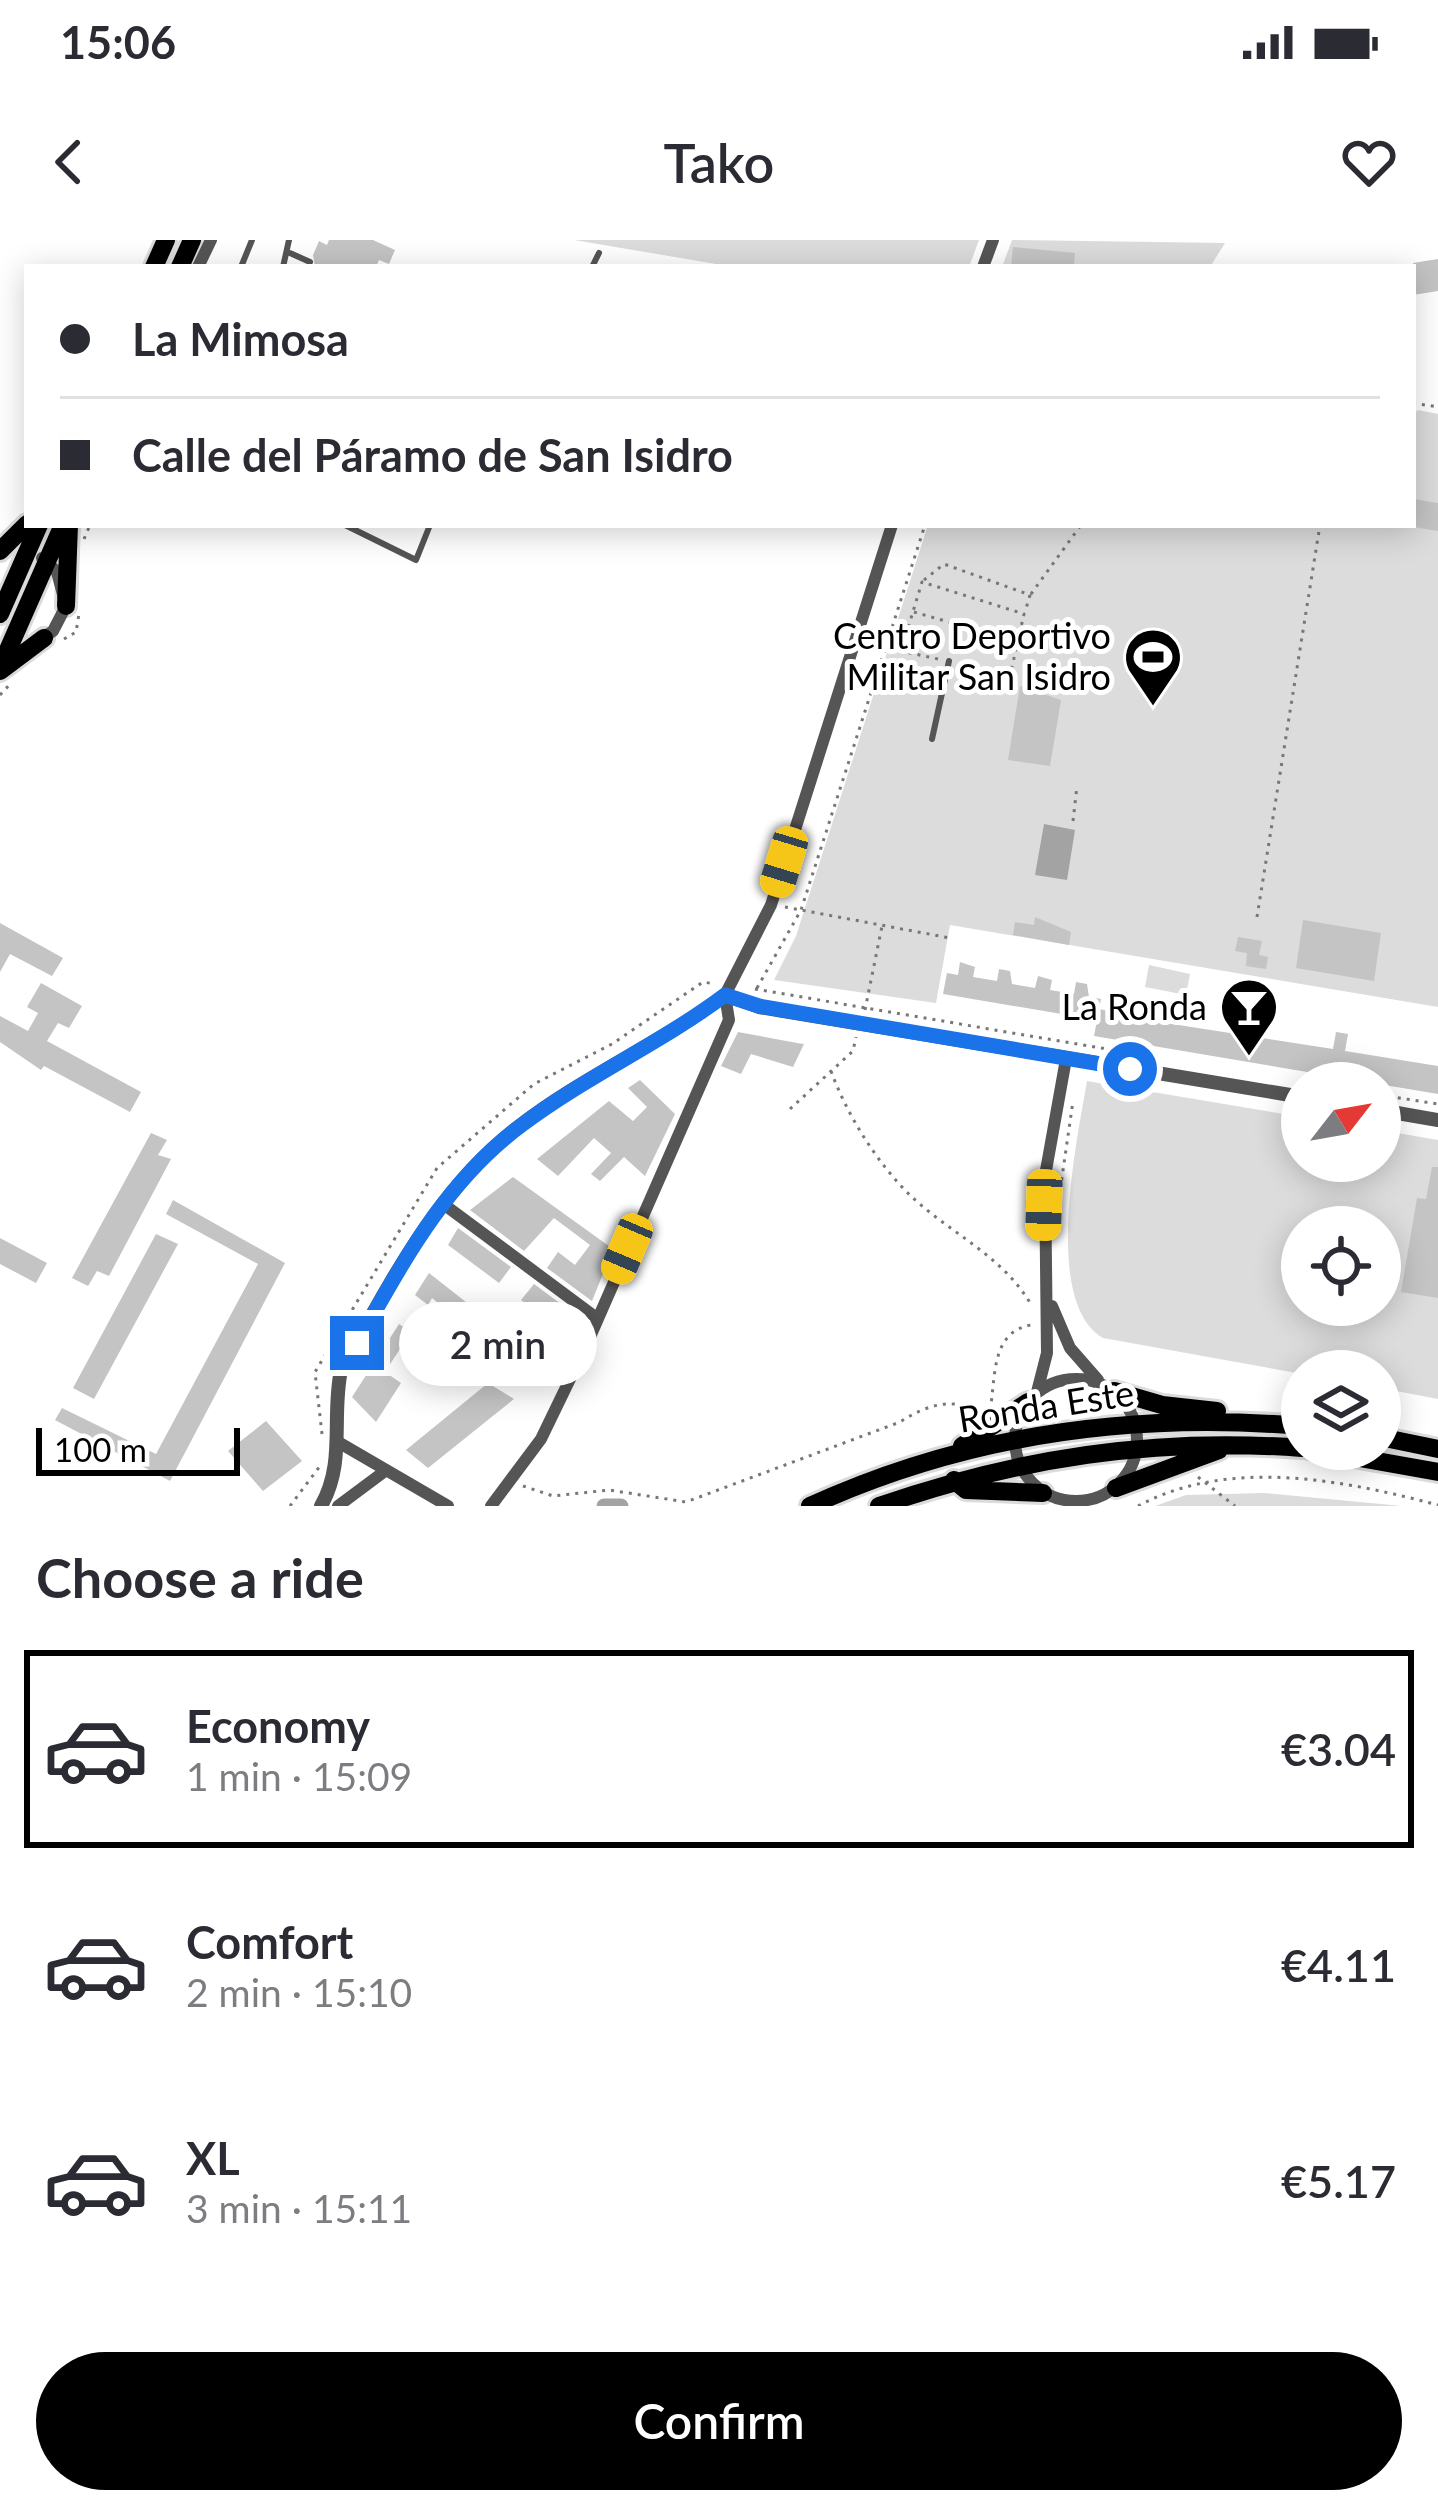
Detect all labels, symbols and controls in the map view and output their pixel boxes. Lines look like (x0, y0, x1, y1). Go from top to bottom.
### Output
text: 15:06 (60, 15, 176, 69)
icon: back (36, 129, 102, 195)
icon: heart (1336, 129, 1402, 195)
text: Tako (664, 130, 774, 195)
text: La Mimosa (132, 312, 349, 366)
text: Calle del Páramo de San Isidro (132, 428, 733, 482)
place label: Centro Deportivo Militar San Isidro (833, 613, 1111, 698)
sports icon: Centro Deportivo Militar San Isidro (1122, 626, 1184, 708)
car (756, 822, 812, 902)
bar icon: La Ronda (1218, 976, 1280, 1058)
place label: La Ronda (1061, 984, 1207, 1028)
route start (1103, 1042, 1157, 1096)
north arrow (1281, 1062, 1401, 1182)
map controls (1281, 1062, 1401, 1470)
car (1025, 1168, 1063, 1242)
button: locate (1281, 1206, 1401, 1326)
car (596, 1209, 658, 1289)
callout: 2 min (399, 1301, 597, 1385)
route end (330, 1316, 384, 1370)
text: 2 min (450, 1321, 546, 1367)
button: layers (1281, 1350, 1401, 1470)
street label: Ronda Este (955, 1369, 1137, 1441)
scale bar (36, 1422, 240, 1475)
text: 100 m (54, 1429, 147, 1469)
text: Choose a ride (36, 1545, 364, 1610)
icon: car (42, 1695, 150, 1803)
text: Economy (186, 1699, 370, 1753)
text: €3.04 (1281, 1722, 1396, 1776)
text: 1 min · 15:09 (186, 1753, 412, 1799)
icon: car (42, 1911, 150, 2019)
text: Comfort (186, 1915, 353, 1969)
text: €4.11 (1281, 1938, 1396, 1992)
text: 2 min · 15:10 (186, 1969, 412, 2015)
icon: car (42, 2127, 150, 2235)
text: XL (186, 2131, 240, 2185)
text: €5.17 (1281, 2154, 1396, 2208)
text: 3 min · 15:11 (186, 2185, 412, 2231)
button: Confirm (36, 2352, 1402, 2490)

